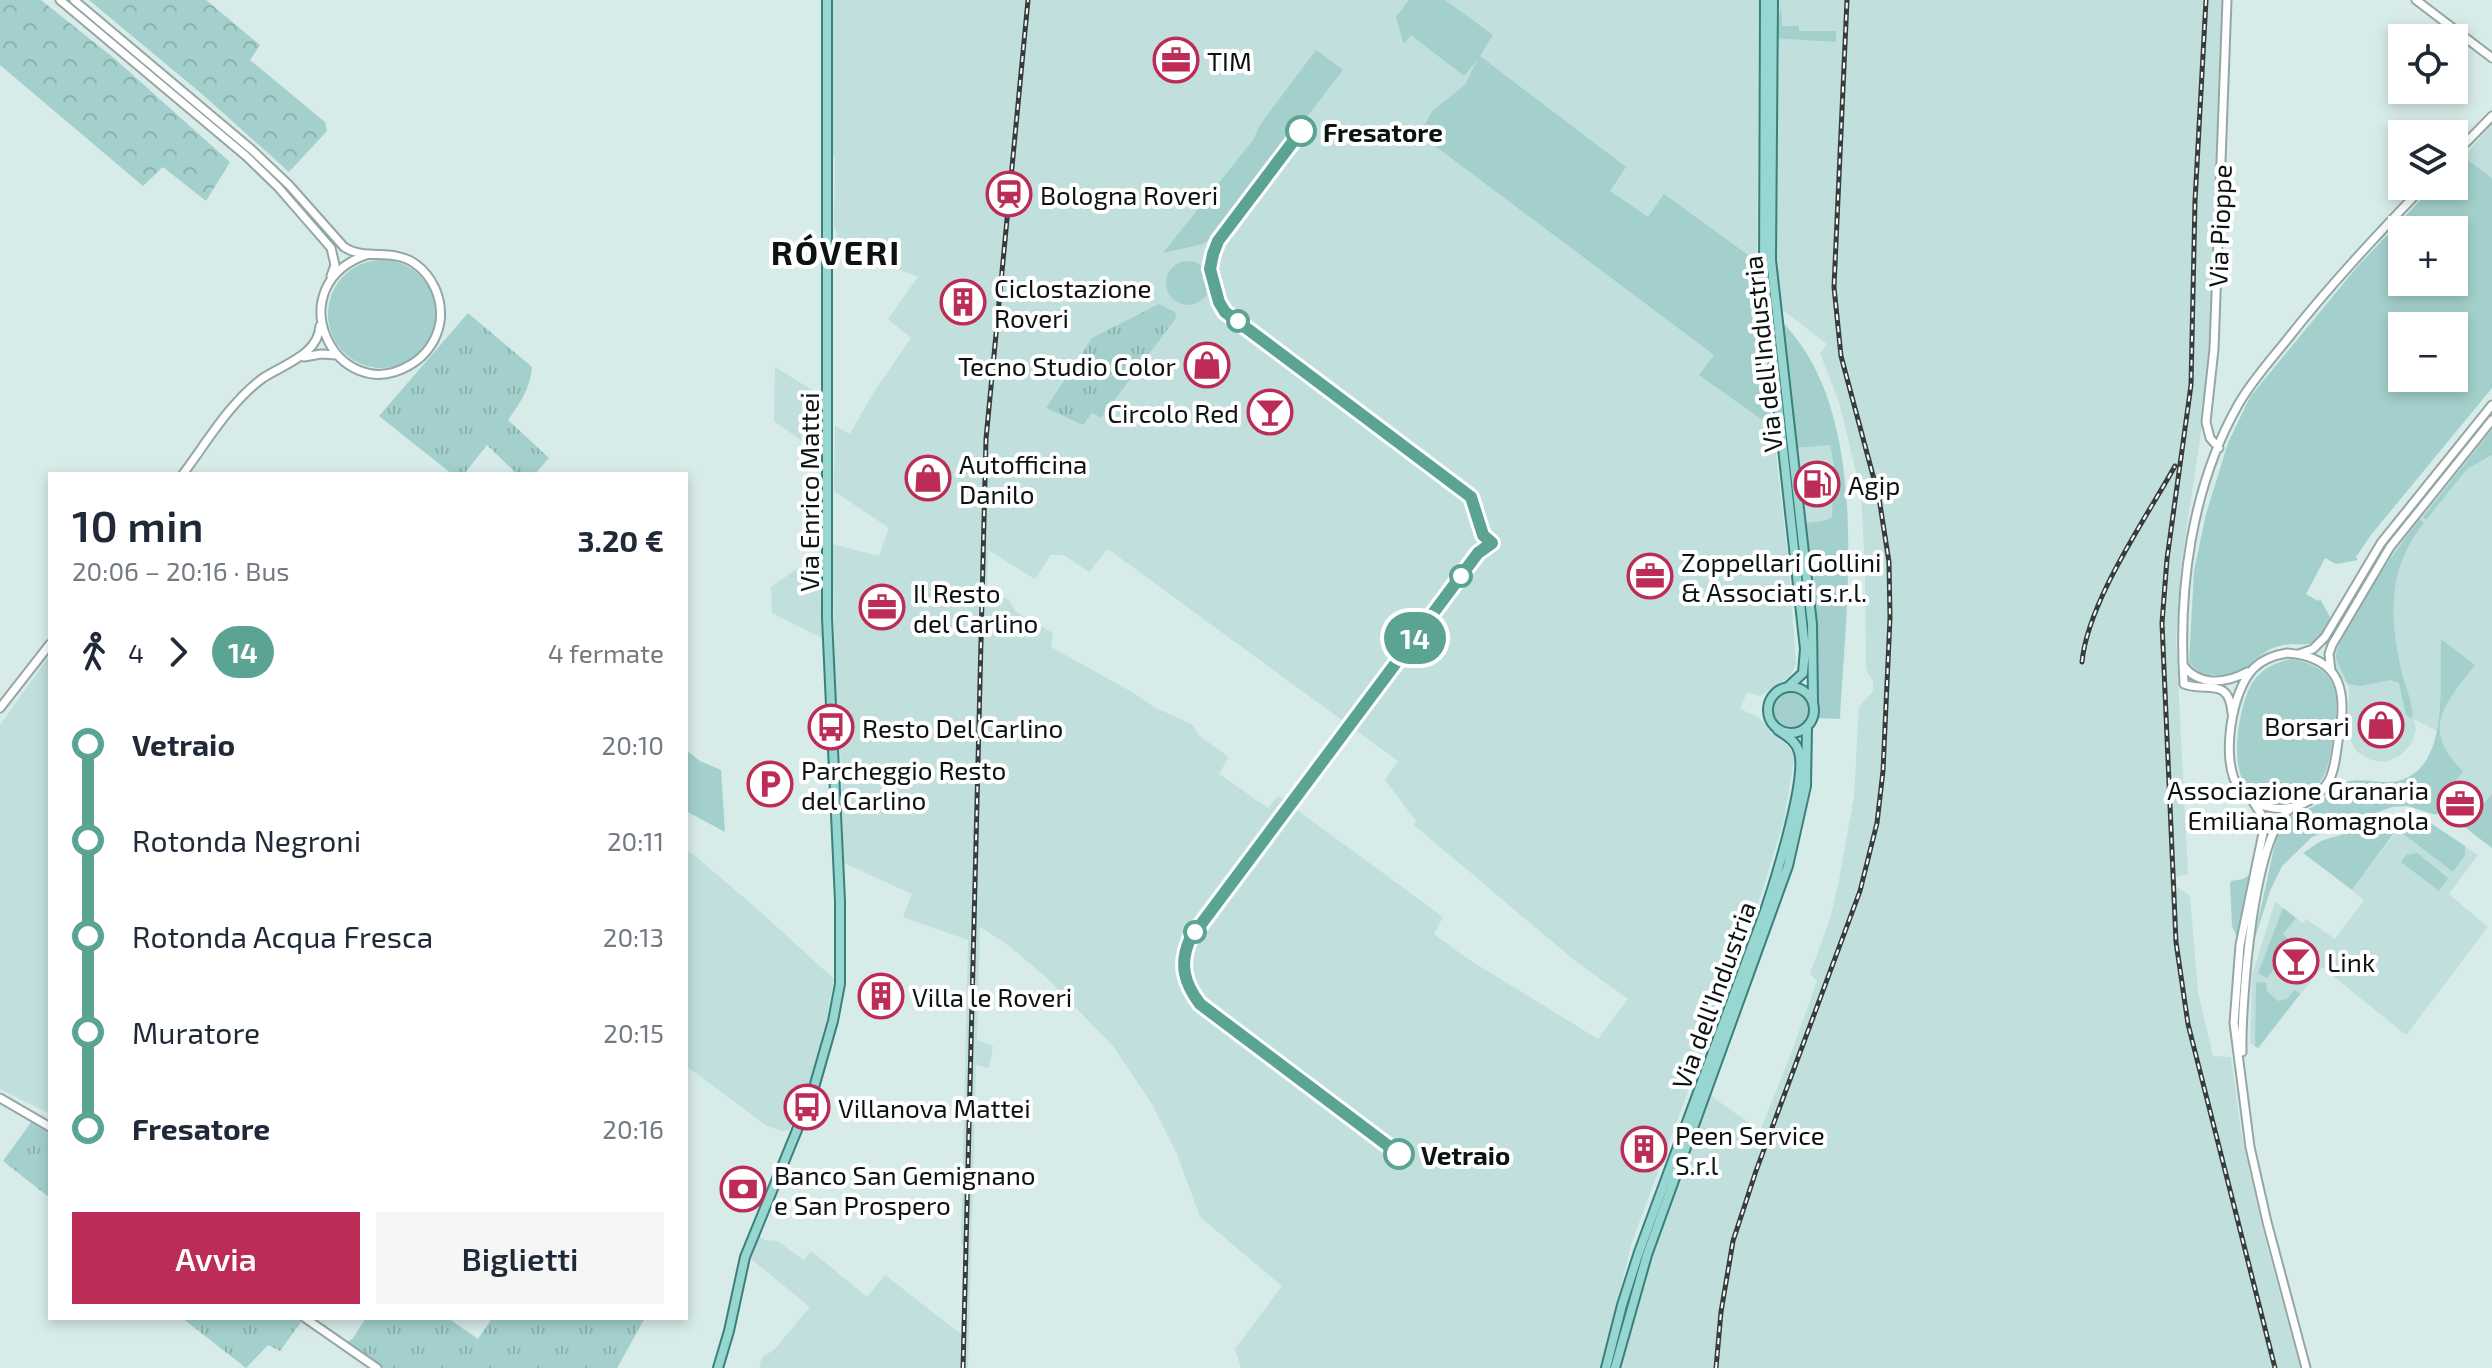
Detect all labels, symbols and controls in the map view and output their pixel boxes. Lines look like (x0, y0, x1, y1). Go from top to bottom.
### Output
map controls (2388, 24, 2468, 392)
button: locate (2388, 24, 2468, 104)
office icon: TIM (1152, 36, 1200, 84)
place label: TIM (1207, 45, 1252, 76)
marker: Fresatore (1286, 116, 1316, 146)
place label: Fresatore (1323, 116, 1443, 147)
button: layers (2388, 120, 2468, 200)
street label: Via Pioppe (2201, 164, 2237, 288)
station icon: Bologna Roveri (985, 170, 1033, 218)
place label: Bologna Roveri (1040, 179, 1218, 210)
button: + (2388, 216, 2468, 296)
district label: RÓVERI (771, 231, 901, 272)
street label: Via dell'Industria (1736, 254, 1788, 454)
place label: Ciclostazione Roveri (994, 272, 1151, 333)
building icon: Ciclostazione Roveri (939, 278, 987, 326)
unlabelled marker (1227, 310, 1249, 332)
button: − (2388, 312, 2468, 392)
shop icon: Tecno Studio Color (1183, 341, 1231, 389)
place label: Tecno Studio Color (958, 350, 1176, 381)
bar icon: Circolo Red (1246, 388, 1294, 436)
street label: Via Enrico Mattei (793, 392, 824, 592)
place label: Circolo Red (1107, 397, 1239, 428)
place label: Autofficina Danilo (959, 448, 1087, 509)
shop icon: Autofficina Danilo (904, 454, 952, 502)
fuel station icon: Agip (1793, 460, 1841, 508)
place label: Agip (1848, 469, 1900, 500)
text: 10 min (72, 498, 204, 551)
text: 3.20 € (578, 522, 664, 558)
place label: Zoppellari Gollini & Associati s.r.l. (1681, 546, 1882, 607)
office icon: Zoppellari Gollini & Associati s.r.l. (1626, 552, 1674, 600)
text: 20:06 – 20:16 · Bus (72, 555, 290, 586)
unlabelled marker (1450, 565, 1472, 587)
place label: Il Resto del Carlino (913, 577, 1038, 638)
office icon: Il Resto del Carlino (858, 583, 906, 631)
line badge: 14 (1379, 612, 1451, 664)
text: 14 (1400, 621, 1430, 655)
icon: walk (72, 630, 116, 674)
icon: forward (156, 630, 200, 674)
text: 14 (228, 635, 258, 669)
text: 4 (128, 637, 144, 668)
text: 4 fermate (548, 637, 664, 668)
shop icon: Borsari (2357, 701, 2405, 749)
bus stop icon: Resto Del Carlino (807, 703, 855, 751)
place label: Borsari (2264, 710, 2350, 741)
place label: Resto Del Carlino (862, 712, 1063, 743)
text: Vetraio (132, 726, 235, 762)
text: 20:10 (602, 729, 664, 760)
place label: Parcheggio Resto del Carlino (801, 754, 1006, 815)
parking icon: Parcheggio Resto del Carlino (746, 760, 794, 808)
place label: Associazione Granaria Emiliana Romagnola (2167, 774, 2429, 835)
office icon: Associazione Granaria Emiliana Romagnola (2436, 780, 2484, 828)
text: Rotonda Negroni (132, 822, 361, 858)
text: 20:11 (607, 825, 664, 856)
street label: Via dell'Industria (1665, 897, 1761, 1093)
text: Rotonda Acqua Fresca (132, 918, 433, 954)
text: 20:13 (603, 921, 664, 952)
unlabelled marker (1184, 921, 1206, 943)
bar icon: Link (2272, 937, 2320, 985)
place label: Link (2327, 946, 2375, 977)
building icon: Villa le Roveri (857, 972, 905, 1020)
place label: Villa le Roveri (912, 981, 1072, 1012)
text: Muratore (132, 1014, 260, 1050)
text: 20:15 (603, 1017, 664, 1048)
bus stop icon: Villanova Mattei (783, 1083, 831, 1131)
place label: Villanova Mattei (838, 1092, 1031, 1123)
text: Fresatore (132, 1110, 270, 1146)
text: 20:16 (602, 1113, 664, 1144)
place label: Peen Service S.r.l (1675, 1119, 1825, 1180)
building icon: Peen Service S.r.l (1620, 1125, 1668, 1173)
marker: Vetraio (1384, 1139, 1414, 1169)
place label: Vetraio (1421, 1139, 1510, 1170)
place label: Banco San Gemignano e San Prospero (774, 1159, 1036, 1220)
bank icon: Banco San Gemignano e San Prospero (719, 1165, 767, 1213)
button: Avvia (72, 1212, 360, 1304)
button: Biglietti (376, 1212, 664, 1304)

